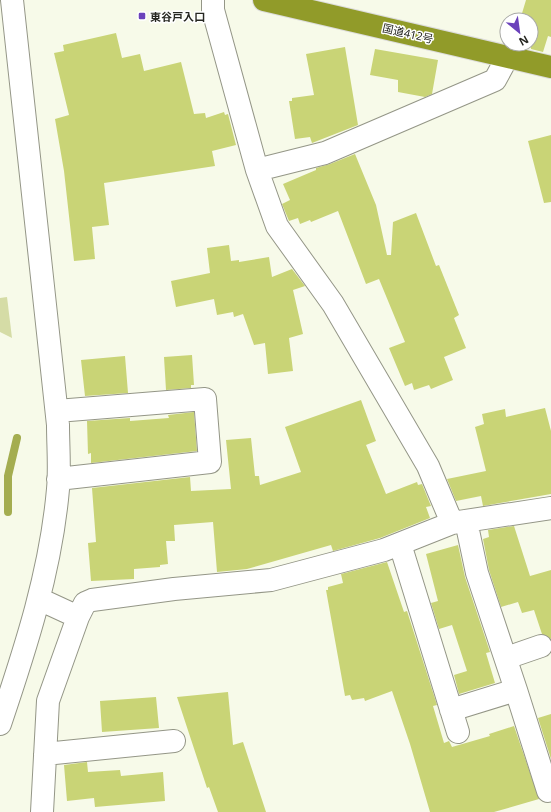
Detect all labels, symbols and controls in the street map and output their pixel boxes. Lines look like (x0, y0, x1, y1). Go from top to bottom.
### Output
place label: 東谷戸入口 (150, 9, 205, 24)
marker: 東谷戸入口 (137, 11, 147, 21)
north arrow (499, 12, 539, 52)
street label: 国道412号 (381, 20, 435, 46)
text: N (517, 32, 532, 50)

